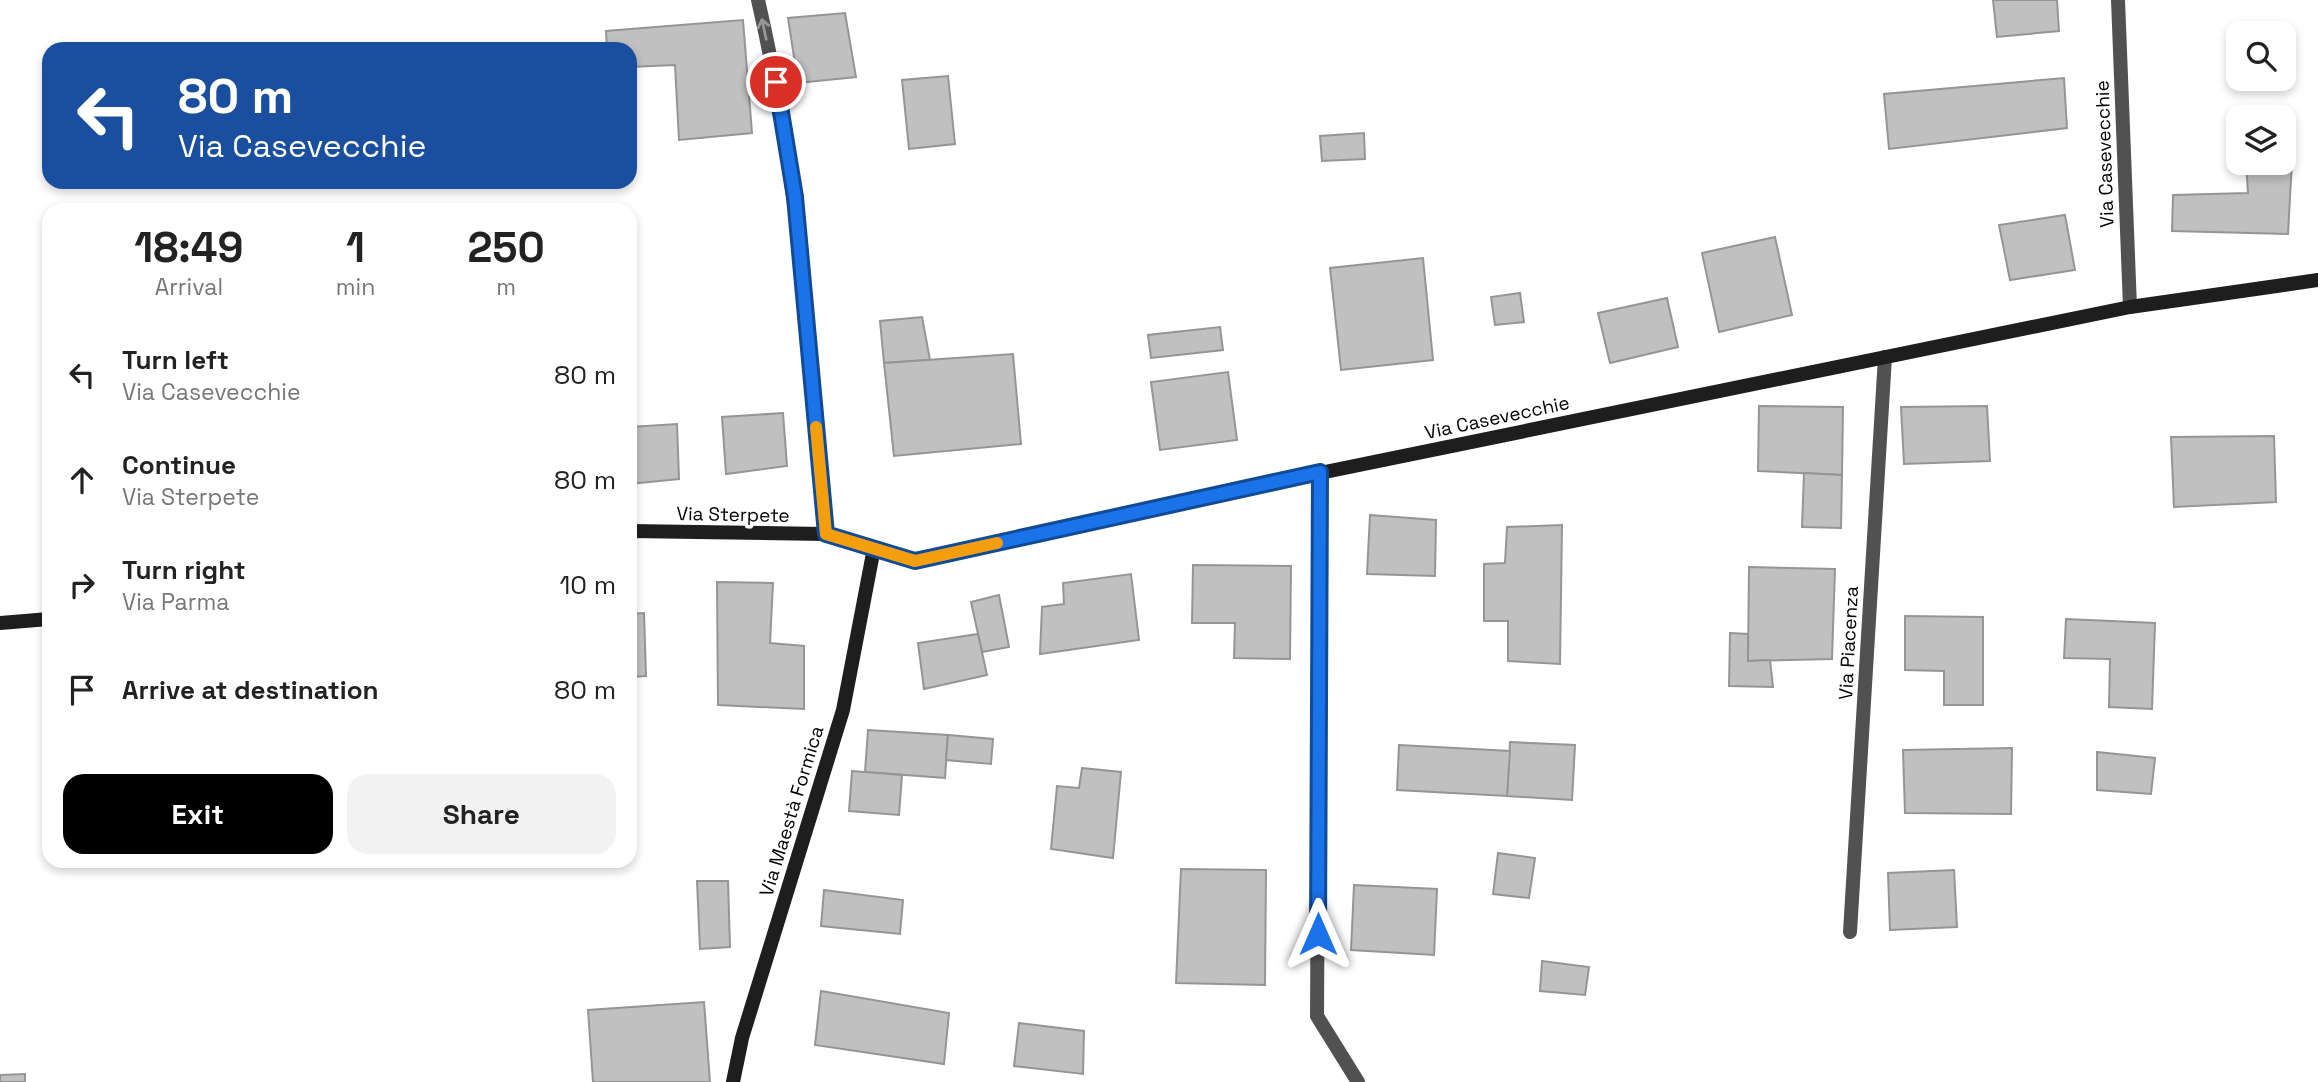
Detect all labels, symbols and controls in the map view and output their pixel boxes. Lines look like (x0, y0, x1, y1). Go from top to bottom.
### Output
one-way arrow (757, 18, 771, 41)
map controls (2226, 21, 2296, 175)
button: search (2226, 21, 2296, 91)
pin (746, 52, 806, 112)
icon: arrive (757, 63, 795, 101)
text: 80 m (178, 65, 293, 127)
icon: left (63, 70, 154, 161)
street label: Via Casevecchie (2089, 80, 2120, 228)
button: layers (2226, 105, 2296, 175)
text: Via Casevecchie (178, 126, 426, 166)
text: 18:49 (134, 221, 244, 274)
text: 1 (346, 221, 365, 274)
text: 250 (467, 221, 545, 274)
text: Arrival (155, 272, 223, 302)
text: min (336, 272, 375, 302)
text: m (496, 272, 516, 302)
text: Turn left (122, 343, 229, 377)
icon: left (63, 356, 101, 394)
text: 80 m (554, 358, 616, 392)
text: Via Casevecchie (122, 377, 301, 407)
street label: Via Casevecchie (1422, 390, 1572, 445)
text: Continue (122, 448, 236, 482)
icon: ahead (63, 461, 101, 499)
text: 80 m (554, 463, 616, 497)
text: Via Sterpete (122, 482, 259, 512)
street label: Via Sterpete (676, 501, 790, 528)
text: Turn right (122, 553, 246, 587)
icon: right (63, 566, 101, 604)
text: 10 m (559, 568, 616, 602)
street label: Via Piacenza (1833, 585, 1864, 701)
text: Via Parma (122, 587, 229, 617)
icon: arrive (63, 671, 101, 709)
text: Arrive at destination (122, 673, 379, 707)
text: 80 m (554, 673, 616, 707)
street label: Via Maestà Formica (754, 723, 829, 900)
button: Exit (63, 774, 333, 854)
button: Share (347, 774, 616, 854)
position arrow (1281, 897, 1355, 971)

